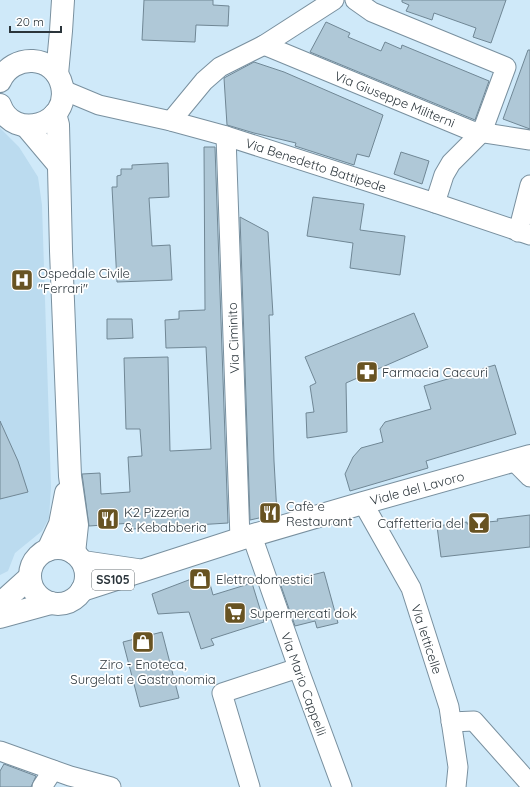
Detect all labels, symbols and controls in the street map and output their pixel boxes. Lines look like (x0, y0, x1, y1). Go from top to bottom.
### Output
scale bar (10, 8, 61, 34)
text: 20 m (16, 14, 44, 29)
street label: Via Giuseppe Militerni (332, 68, 458, 130)
street label: Via Benedetto Battipede (243, 135, 389, 195)
place label: Ospedale Civile "Ferrari" (38, 265, 130, 296)
hospital icon: Ospedale Civile "Ferrari" (9, 267, 35, 293)
street label: Via Ciminito (224, 302, 242, 374)
pharmacy icon: Farmacia Caccuri (354, 359, 380, 385)
place label: Farmacia Caccuri (382, 364, 488, 380)
street label: Viale del Lavoro (368, 468, 466, 508)
place label: Cafè e Restaurant (286, 498, 352, 529)
restaurant icon: Cafè e Restaurant (257, 500, 283, 526)
place label: K2 Pizzeria & Kebabberia (124, 504, 207, 535)
restaurant icon: K2 Pizzeria & Kebabberia (95, 506, 121, 532)
bar icon: Caffetteria del (466, 510, 492, 536)
place label: Caffetteria del (377, 515, 464, 531)
shop icon: Elettrodomestici (187, 566, 213, 592)
road number: SS105 (92, 570, 134, 590)
place label: Elettrodomestici (216, 571, 313, 587)
supermarket icon: Supermercati dok (222, 600, 248, 626)
street label: Via Ietticelle (408, 602, 446, 676)
place label: Supermercati dok (250, 605, 357, 621)
shop icon: Ziro - Enoteca, Surgelati e Gastronomia (130, 629, 156, 655)
street label: Via Mario Cappelli (278, 630, 330, 738)
place label: Ziro - Enoteca, Surgelati e Gastronomia (70, 656, 216, 687)

